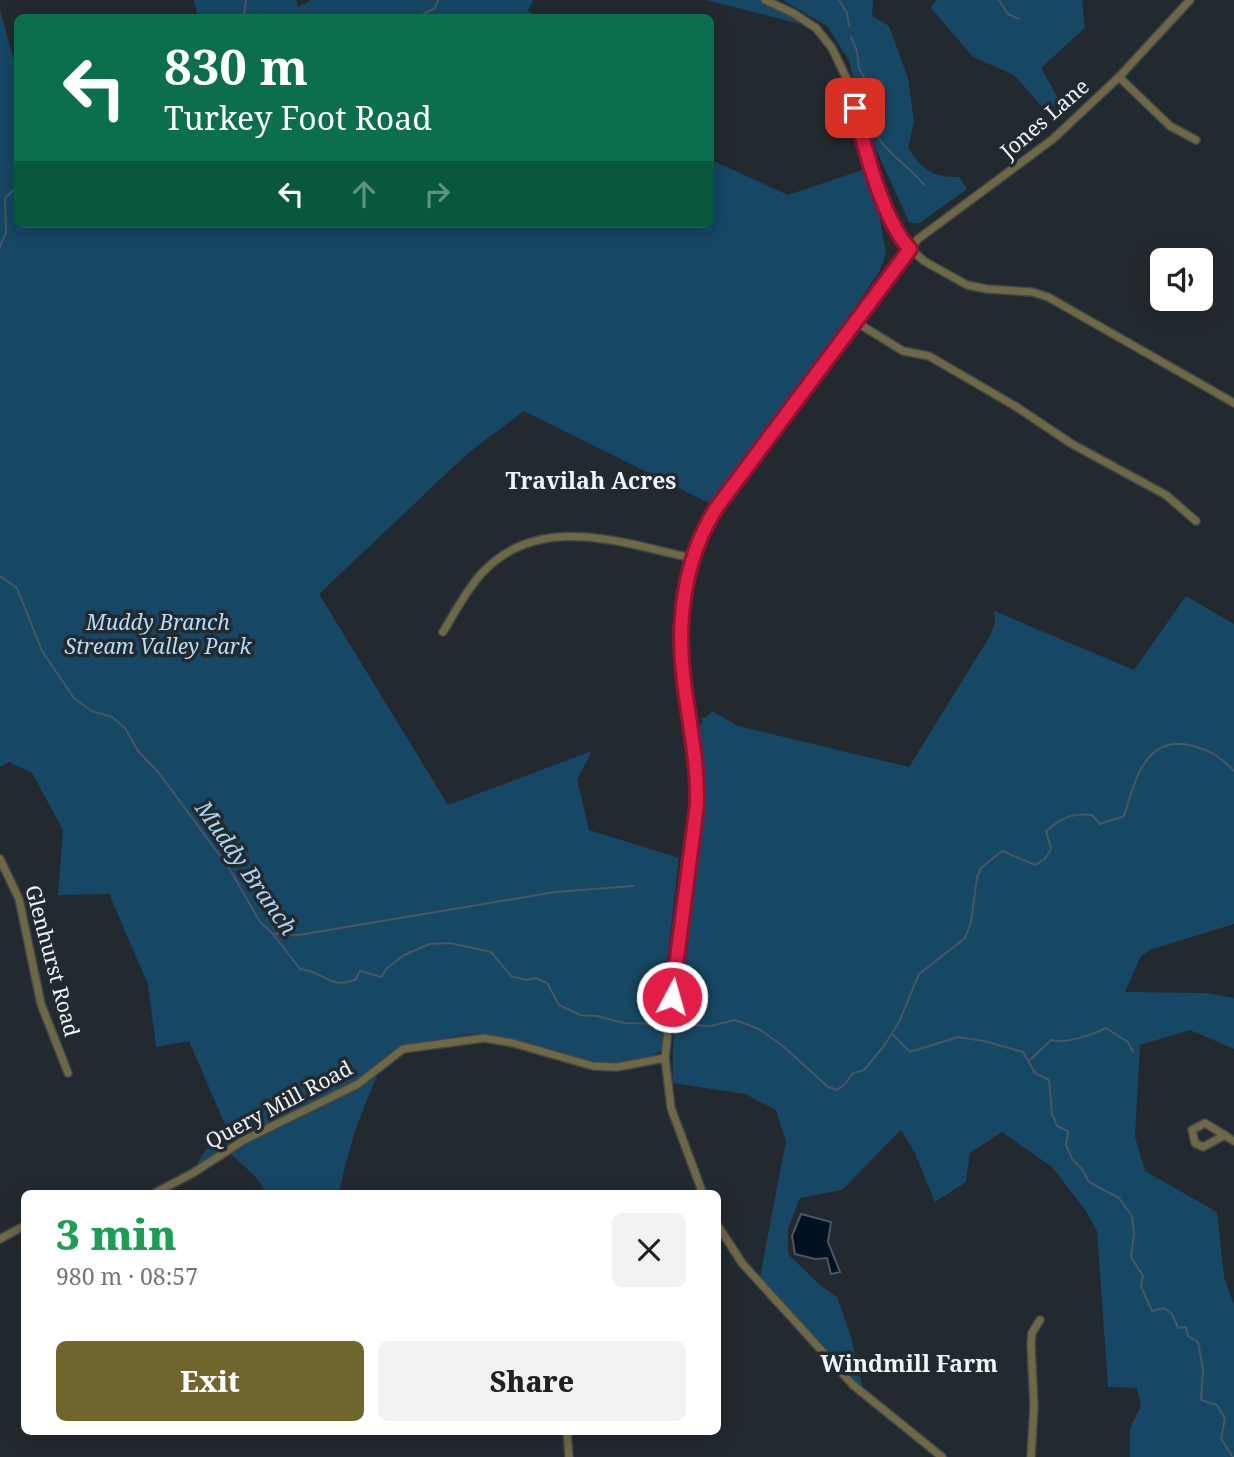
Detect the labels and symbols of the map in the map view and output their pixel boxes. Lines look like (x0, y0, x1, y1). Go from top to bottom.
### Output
street label: Jones Lane (993, 72, 1095, 165)
pin (825, 78, 885, 138)
district label: Travilah Acres (506, 464, 676, 496)
park label: Muddy Branch Stream Valley Park (64, 608, 253, 660)
water label: Muddy Branch (188, 793, 305, 941)
street label: Glenhurst Road (19, 882, 87, 1040)
position arrow (635, 960, 709, 1034)
street label: Query Mill Road (200, 1053, 357, 1155)
district label: Windmill Farm (820, 1347, 998, 1379)

